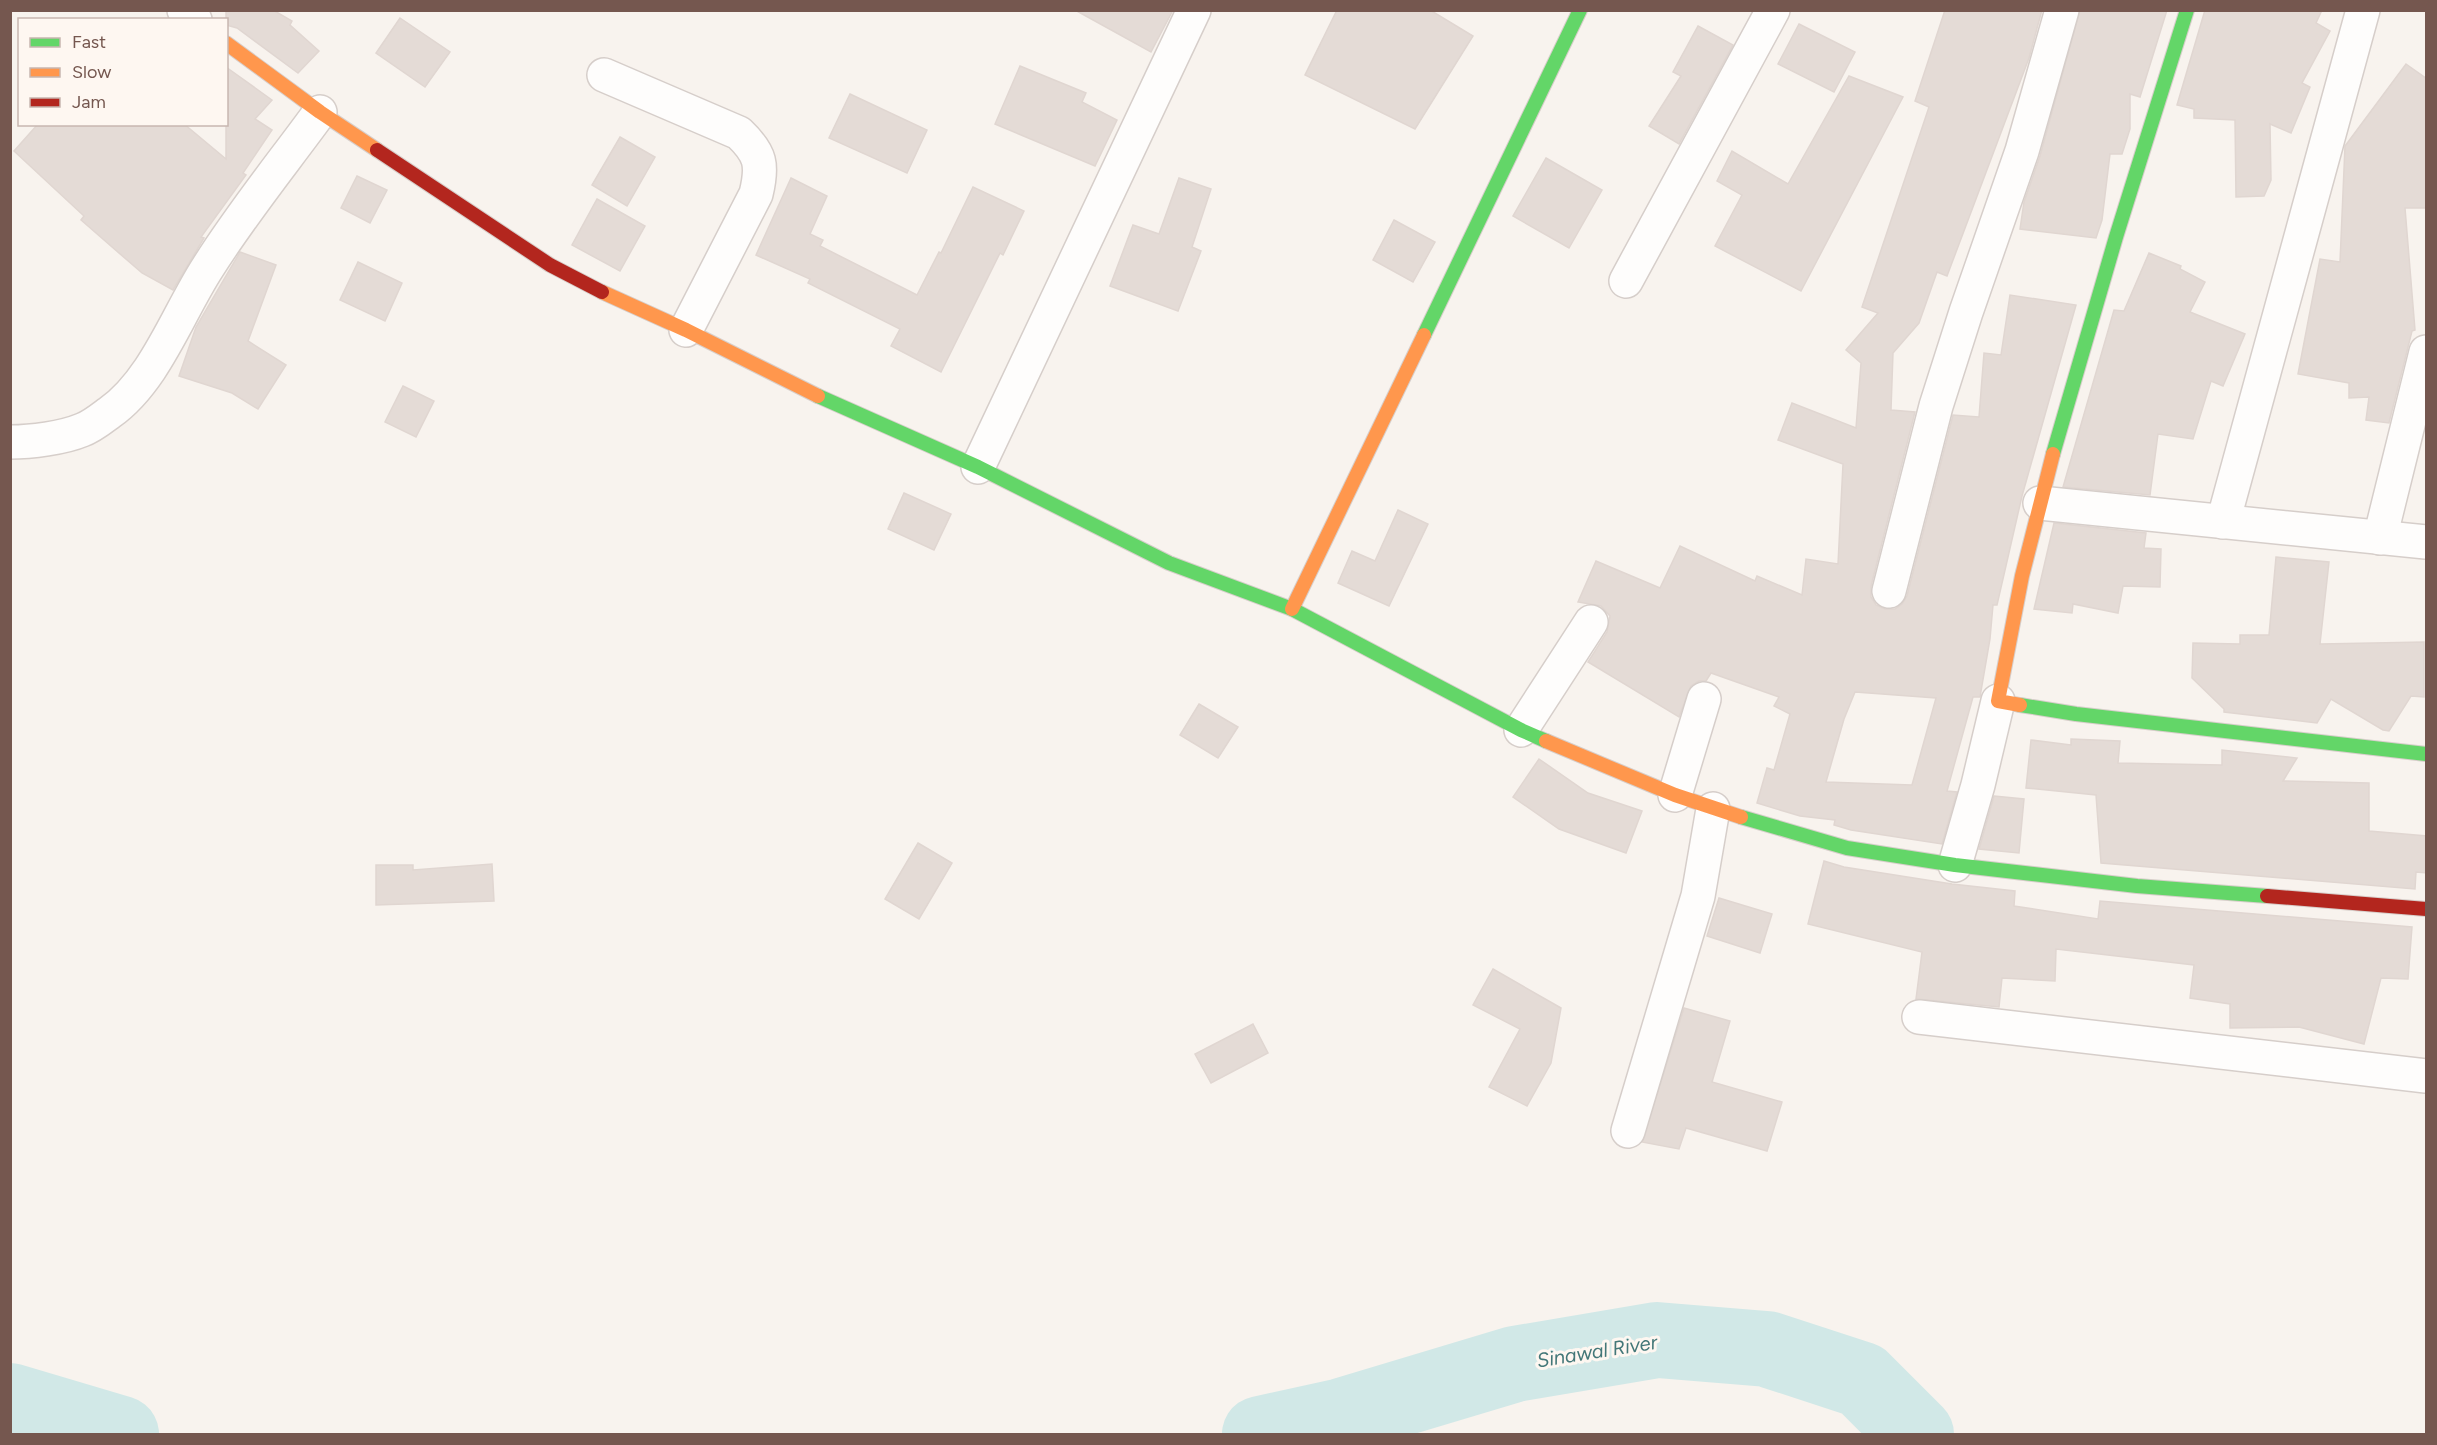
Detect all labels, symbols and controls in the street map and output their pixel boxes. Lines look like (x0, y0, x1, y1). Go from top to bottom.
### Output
legend (18, 18, 228, 126)
text: Fast (72, 31, 106, 53)
text: Slow (72, 61, 111, 83)
text: Jam (72, 91, 106, 113)
water label: Sinawal River (1535, 1329, 1660, 1372)

